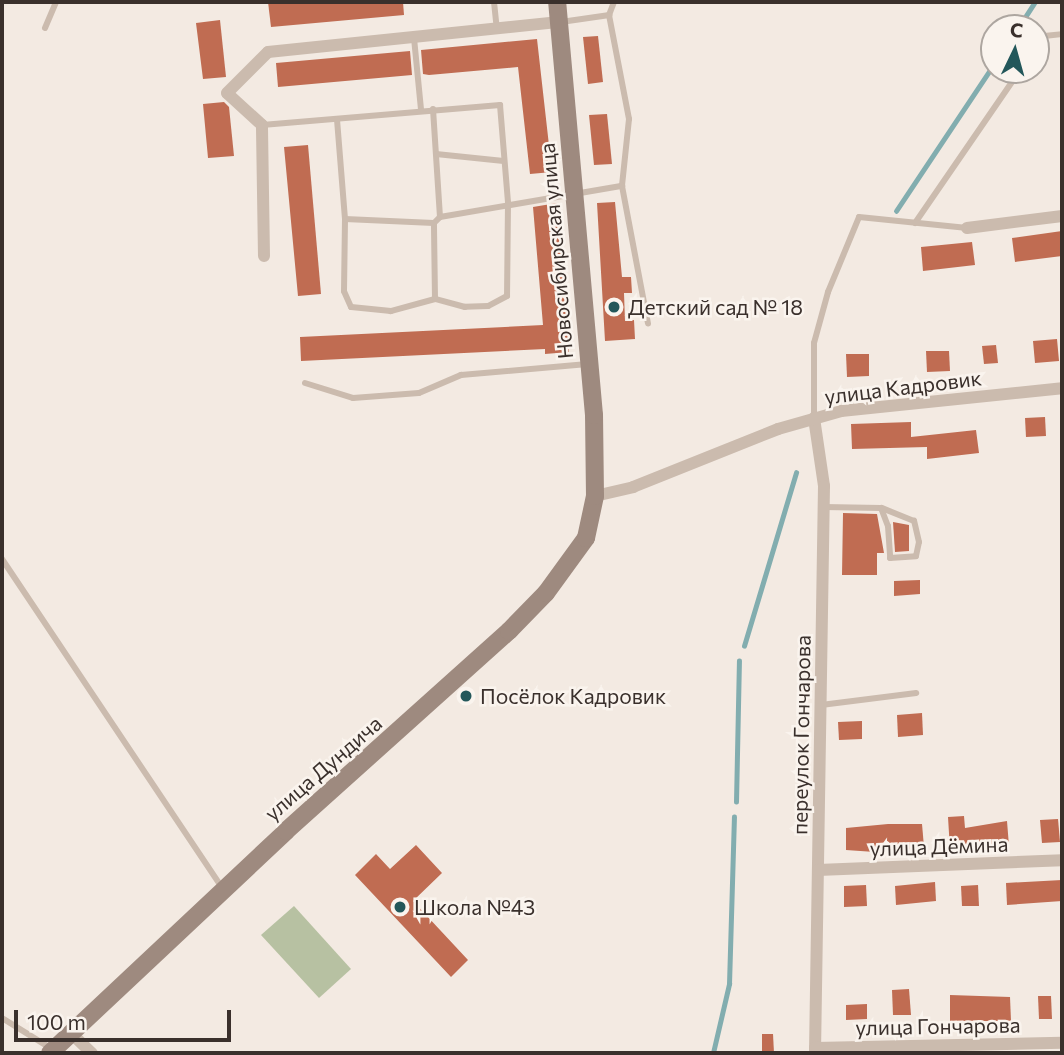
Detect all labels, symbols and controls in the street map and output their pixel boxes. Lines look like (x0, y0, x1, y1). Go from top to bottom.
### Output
north arrow (980, 14, 1050, 84)
text: С (1009, 18, 1024, 42)
street label: Новосибирская улица (534, 142, 578, 360)
place label: Детский сад № 18 (628, 294, 803, 320)
marker: Детский сад № 18 (606, 299, 622, 315)
street label: улица Кадровик (823, 365, 983, 409)
street label: переулок Гончарова (787, 635, 815, 835)
place label: Посёлок Кадровик (480, 683, 666, 709)
marker: Посёлок Кадровик (458, 688, 474, 704)
street label: улица Дундича (259, 710, 387, 826)
street label: улица Дёмина (869, 831, 1009, 861)
place label: Школа №43 (414, 894, 535, 920)
marker: Школа №43 (392, 899, 408, 915)
scale bar (18, 996, 234, 1040)
text: 100 m (27, 1009, 86, 1034)
street label: улица Гончарова (855, 1012, 1021, 1040)

